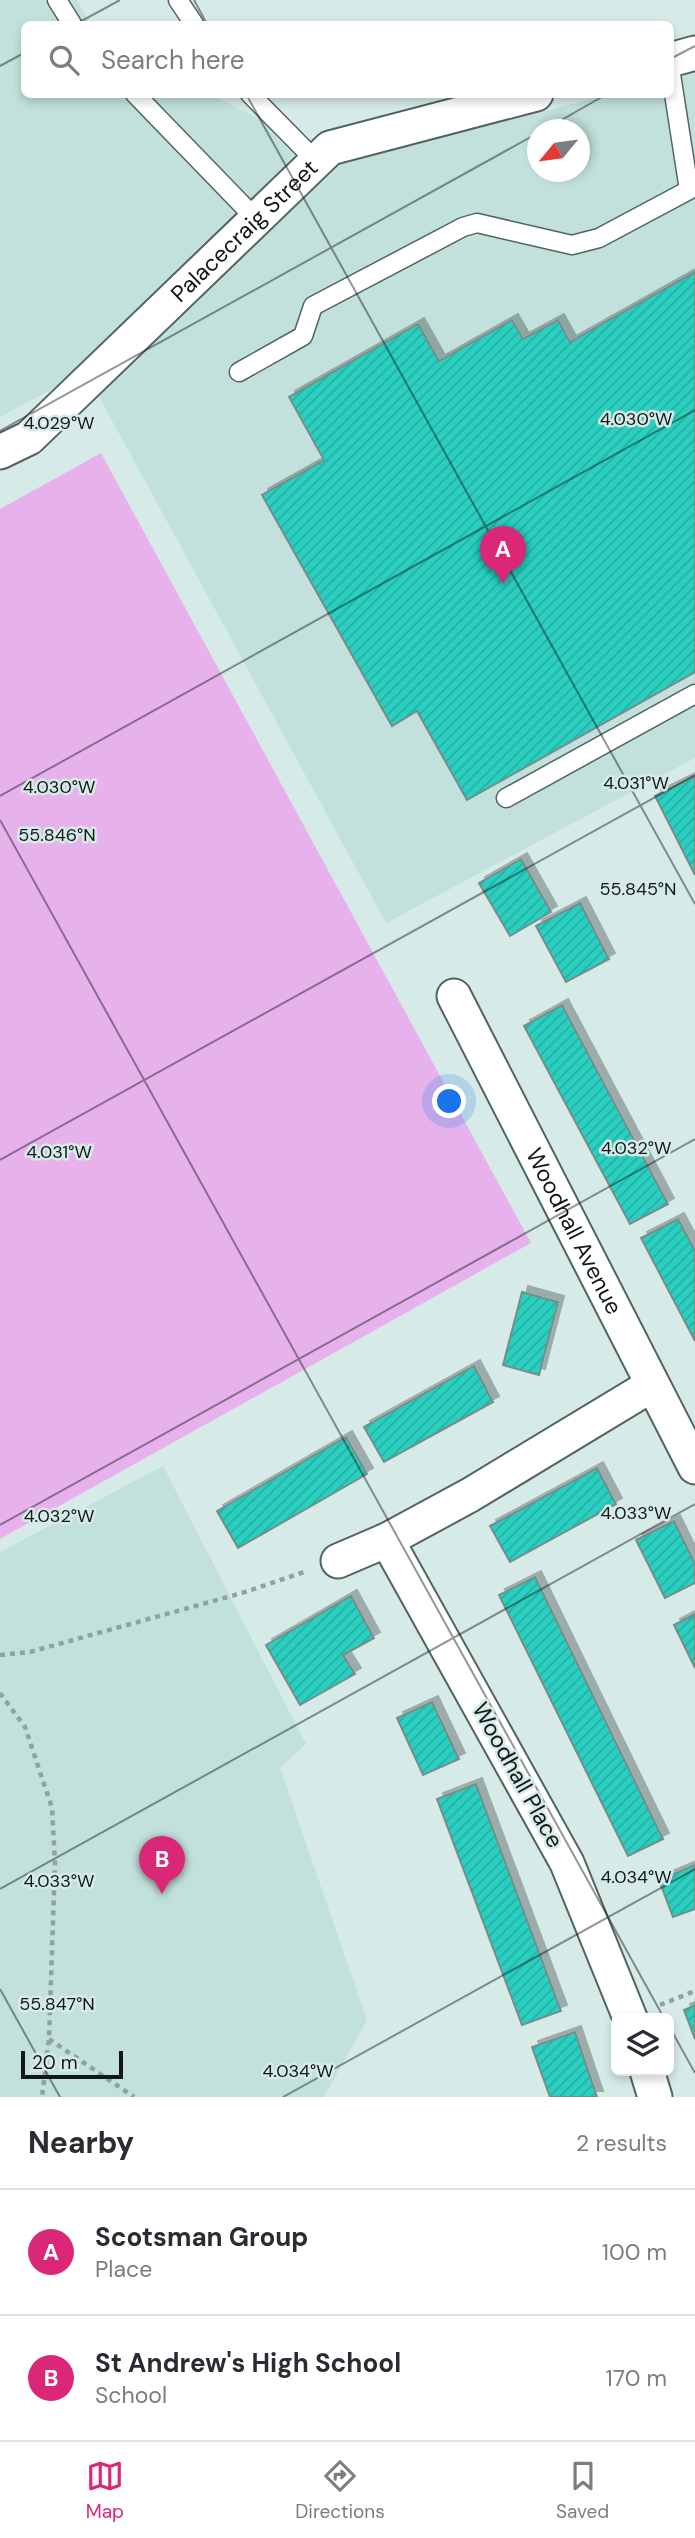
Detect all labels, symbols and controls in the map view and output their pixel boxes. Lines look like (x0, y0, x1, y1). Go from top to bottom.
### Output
search box (21, 21, 674, 98)
icon: search (45, 41, 83, 79)
text: Search here (101, 43, 244, 77)
north arrow (527, 119, 590, 182)
street label: Palacecraig Street (164, 153, 324, 308)
text: 4.030°W (600, 407, 672, 431)
text: 4.029°W (24, 411, 95, 435)
pin: A (480, 526, 526, 584)
text: 4.031°W (603, 771, 669, 795)
text: 4.030°W (23, 775, 95, 799)
text: 55.846°N (18, 823, 96, 847)
text: 55.845°N (600, 877, 677, 901)
your location (432, 1084, 466, 1118)
text: 4.032°W (601, 1136, 671, 1160)
text: 4.031°W (26, 1140, 92, 1164)
street label: Woodhall Avenue (519, 1143, 629, 1319)
text: 4.033°W (601, 1501, 671, 1525)
text: 4.032°W (24, 1504, 94, 1528)
street label: Woodhall Place (466, 1697, 570, 1853)
pin: B (139, 1836, 185, 1894)
text: 4.034°W (600, 1865, 672, 1889)
text: 4.033°W (24, 1869, 94, 1893)
text: 55.847°N (19, 1992, 95, 2016)
map controls (611, 2013, 674, 2076)
button: layers (611, 2013, 674, 2076)
scale bar (21, 2048, 122, 2080)
text: 20 m (32, 2050, 78, 2075)
text: 4.034°W (262, 2059, 334, 2083)
text: Nearby (28, 2123, 134, 2162)
text: 2 results (576, 2128, 667, 2158)
text: Scotsman Group (95, 2220, 308, 2254)
text: A (43, 2237, 59, 2267)
text: 100 m (602, 2237, 667, 2267)
text: Place (95, 2254, 152, 2284)
text: St Andrew's High School (95, 2346, 401, 2380)
text: B (44, 2363, 58, 2393)
text: 170 m (606, 2363, 667, 2393)
text: School (95, 2380, 167, 2410)
tab: Map (86, 2457, 124, 2524)
tab: Directions (295, 2457, 385, 2524)
tab: Saved (556, 2457, 609, 2524)

